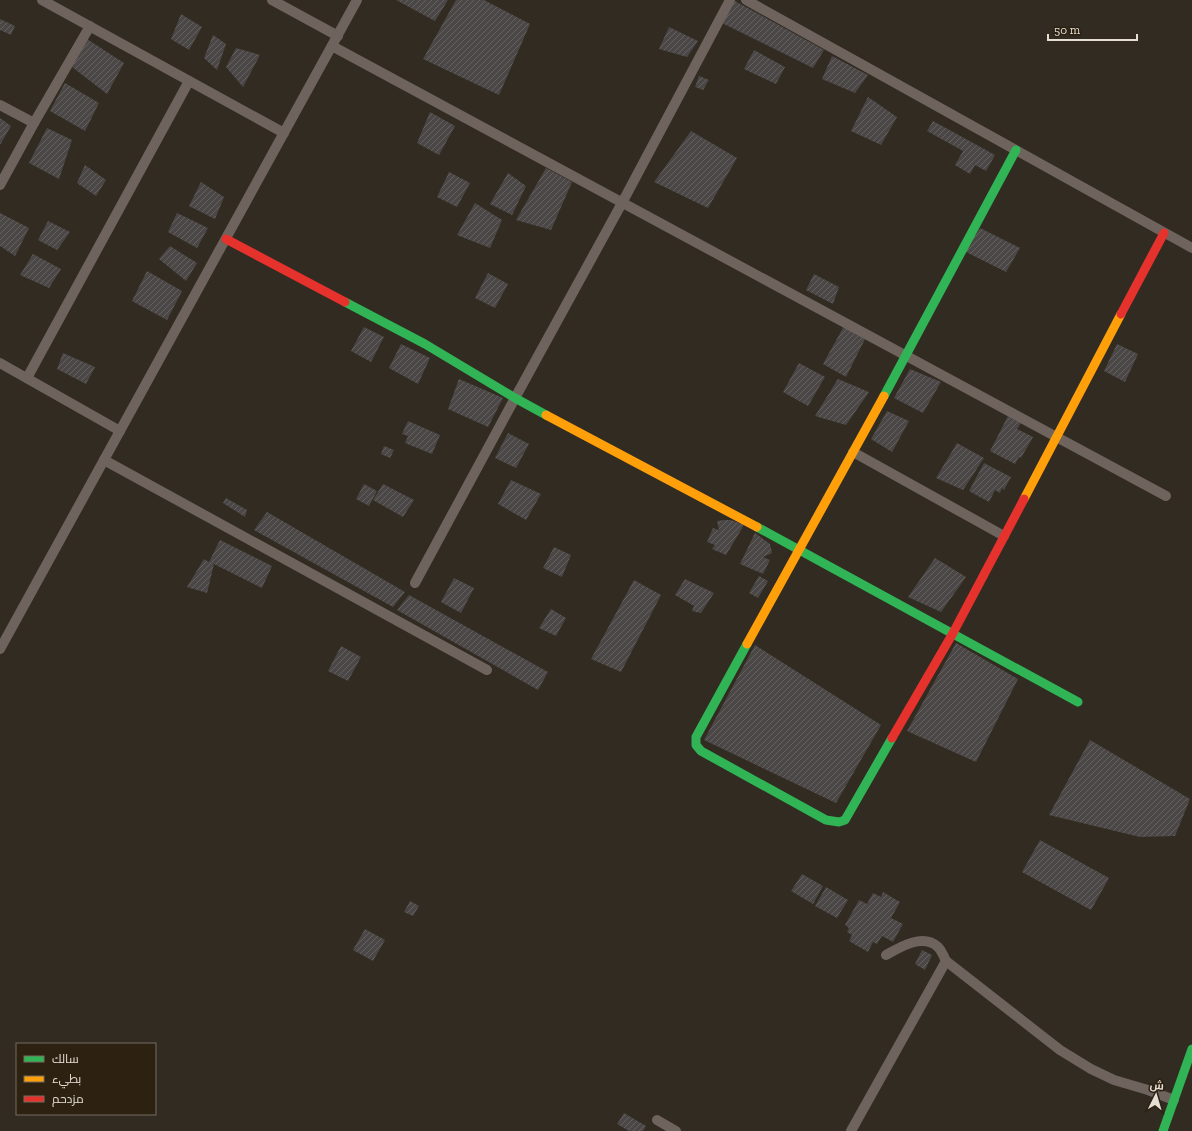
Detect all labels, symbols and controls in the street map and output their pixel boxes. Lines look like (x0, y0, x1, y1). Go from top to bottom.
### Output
scale bar (1048, 16, 1137, 42)
text: 50 m (1054, 23, 1081, 37)
legend (16, 1043, 156, 1115)
text: سالك (52, 1052, 79, 1066)
text: بطيء (52, 1072, 81, 1089)
north arrow (1136, 1075, 1176, 1115)
text: ش (1149, 1078, 1164, 1093)
text: مزدحم (52, 1092, 84, 1107)

